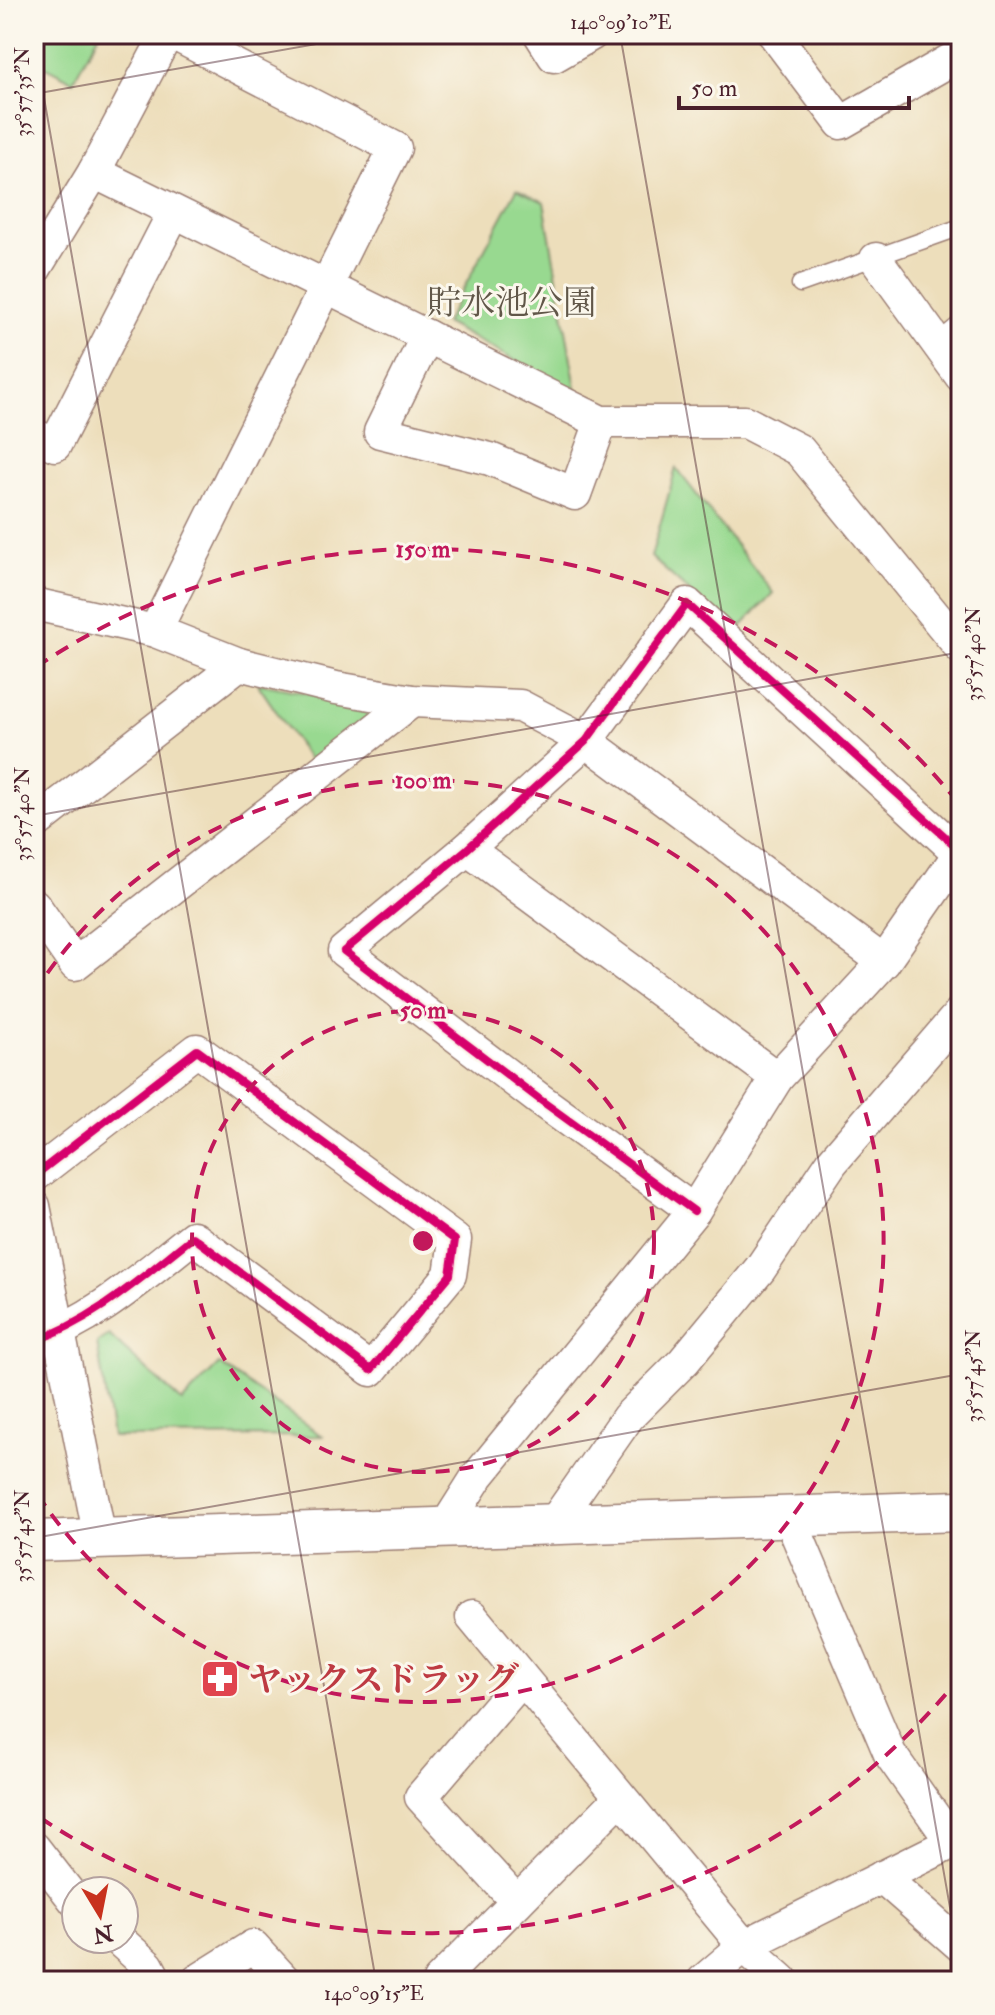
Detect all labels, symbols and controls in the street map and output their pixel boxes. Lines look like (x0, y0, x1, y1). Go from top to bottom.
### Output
text: 140°09'10"E (570, 10, 672, 35)
text: 35°57'35"N (10, 47, 35, 137)
scale bar (679, 60, 909, 110)
text: 50 m (691, 73, 738, 104)
park label: 貯水池公園 (427, 282, 597, 325)
text: 150 m (396, 534, 451, 565)
text: 35°57'40"N (961, 607, 986, 701)
text: 100 m (395, 765, 452, 796)
text: 35°57'40"N (10, 767, 35, 861)
text: 50 m (400, 995, 447, 1026)
centre of rings (409, 1227, 437, 1255)
text: 35°57'45"N (961, 1330, 986, 1422)
text: 35°57'45"N (10, 1490, 35, 1582)
pharmacy icon: ヤックスドラッグ (199, 1658, 241, 1700)
place label: ヤックスドラッグ (248, 1659, 519, 1702)
north arrow (60, 1875, 140, 1955)
text: N (91, 1918, 116, 1949)
text: 140°09'15"E (324, 1981, 424, 2006)

